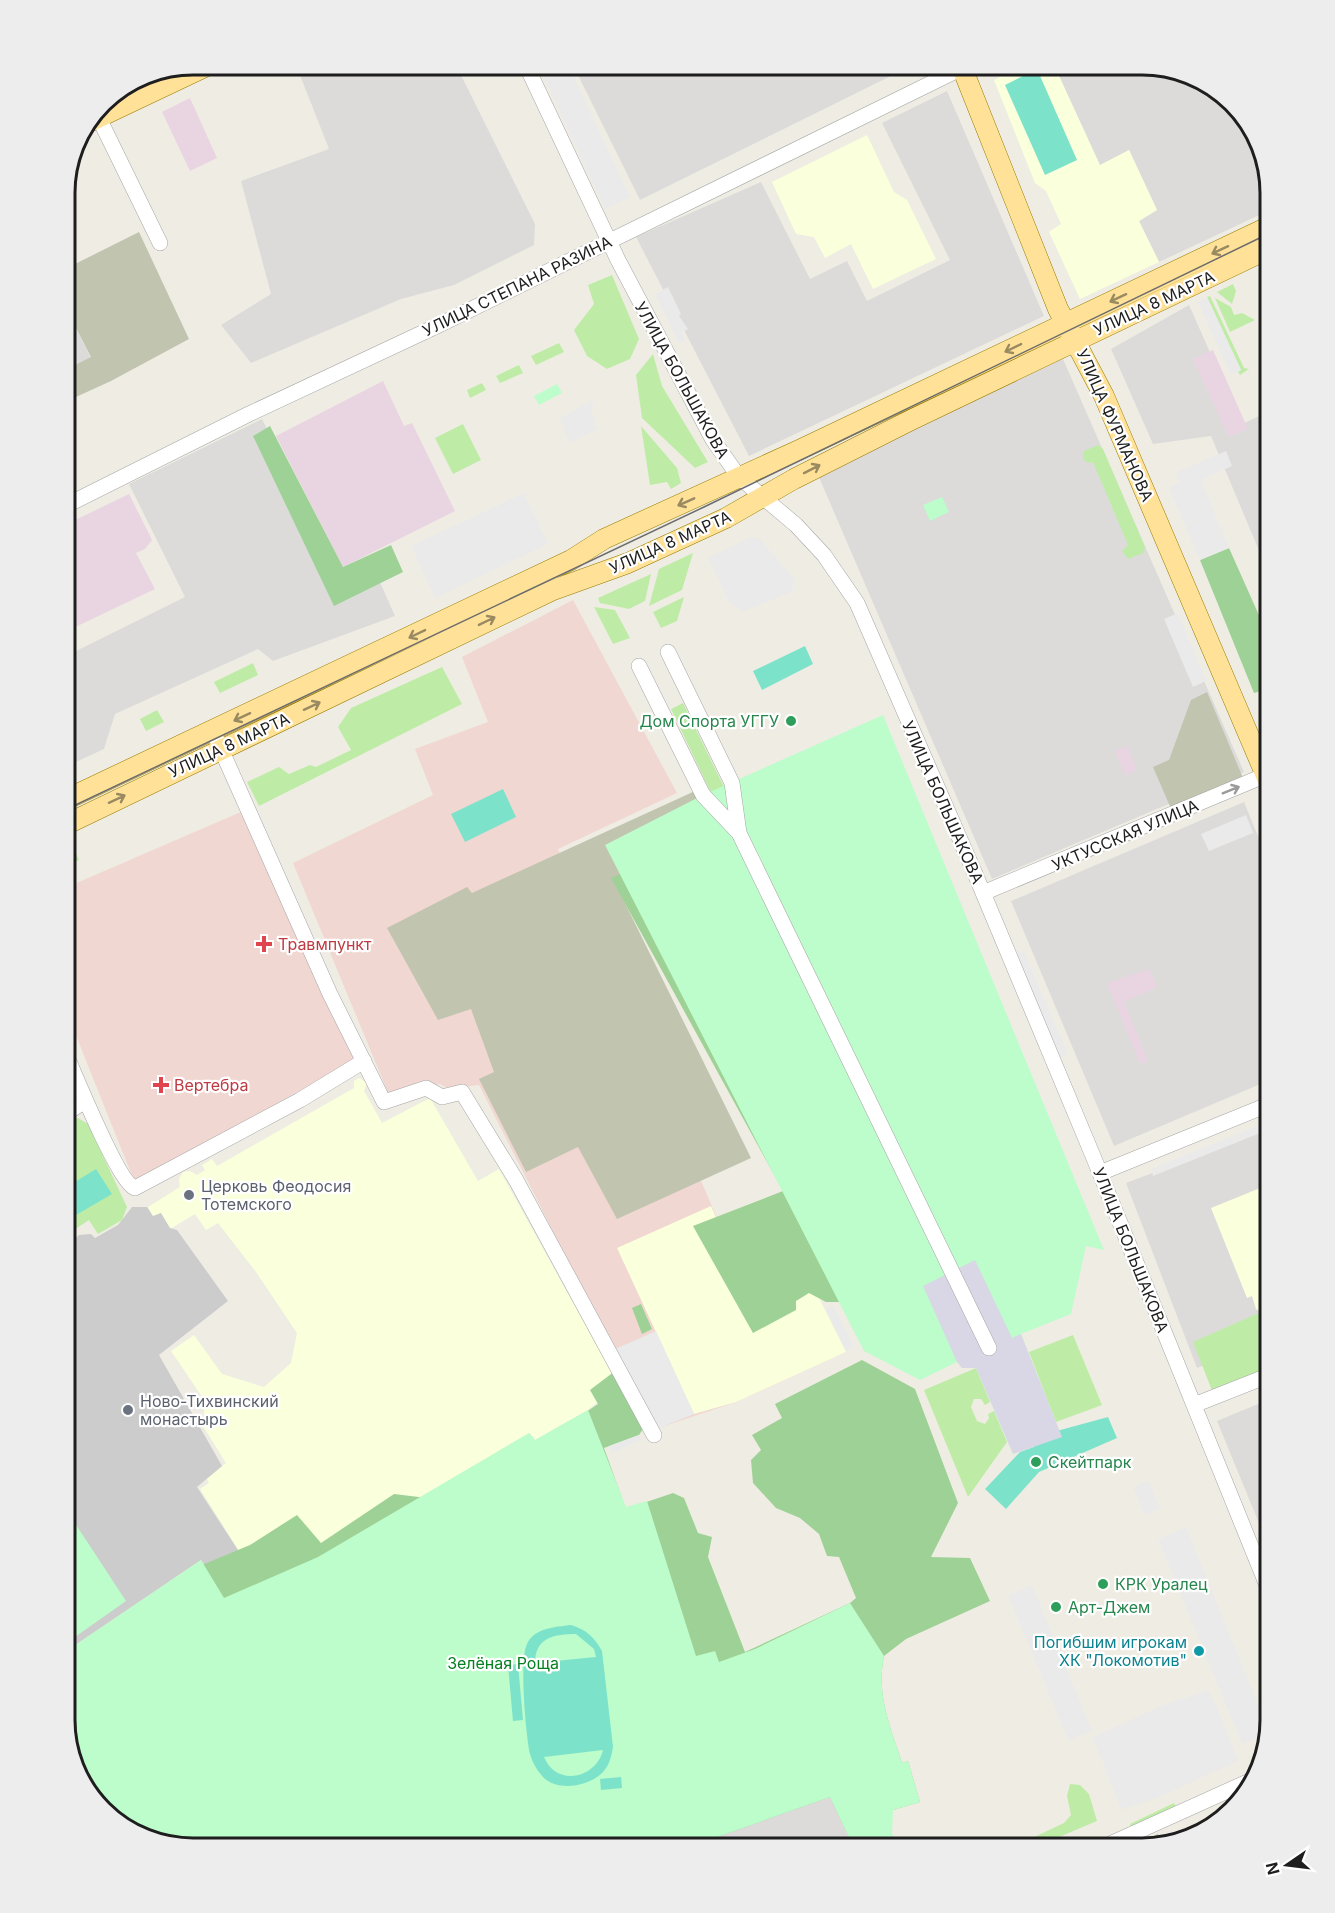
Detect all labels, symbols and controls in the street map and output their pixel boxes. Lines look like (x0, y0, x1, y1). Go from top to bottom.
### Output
street label: УЛИЦА СТЕПАНА РАЗИНА (419, 231, 615, 341)
one-way arrow (1212, 245, 1230, 256)
street label: УЛИЦА 8 МАРТА (1090, 266, 1218, 340)
one-way arrow (1109, 292, 1127, 304)
street label: УЛИЦА БОЛЬШАКОВА (630, 298, 734, 462)
one-way arrow (1004, 342, 1022, 354)
street label: УЛИЦА ФУРМАНОВА (1072, 345, 1158, 505)
one-way arrow (803, 463, 821, 475)
one-way arrow (678, 496, 696, 508)
street label: УЛИЦА 8 МАРТА (606, 506, 734, 578)
one-way arrow (478, 615, 496, 627)
one-way arrow (409, 628, 427, 640)
one-way arrow (302, 699, 320, 711)
street label: УЛИЦА 8 МАРТА (165, 708, 293, 782)
place label: Дом Спорта УГГУ (639, 711, 779, 731)
one-way arrow (233, 712, 251, 724)
marker: Дом Спорта УГГУ (784, 714, 798, 728)
street label: УЛИЦА БОЛЬШАКОВА (898, 717, 988, 887)
one-way arrow (1221, 784, 1240, 795)
one-way arrow (107, 792, 125, 804)
street label: УКТУССКАЯ УЛИЦА (1049, 795, 1201, 875)
place label: Травмпункт (278, 934, 372, 954)
marker: Травмпункт (255, 935, 273, 953)
place label: Вертебра (174, 1075, 249, 1095)
marker: Вертебра (152, 1076, 170, 1094)
street label: УЛИЦА БОЛЬШАКОВА (1089, 1164, 1173, 1336)
place label: Церковь Феодосия Тотемского (201, 1176, 351, 1214)
marker: Церковь Феодосия Тотемского (182, 1188, 196, 1202)
place label: Ново-Тихвинский монастырь (140, 1391, 279, 1429)
marker: Ново-Тихвинский монастырь (121, 1403, 135, 1417)
place label: Скейтпарк (1048, 1452, 1132, 1472)
marker: Скейтпарк (1029, 1455, 1043, 1469)
place label: КРК Уралец (1115, 1574, 1208, 1594)
marker: КРК Уралец (1096, 1577, 1110, 1591)
place label: Арт-Джем (1068, 1597, 1150, 1617)
marker: Арт-Джем (1049, 1600, 1063, 1614)
place label: Погибшим игрокам ХК "Локомотив" (1034, 1632, 1187, 1670)
marker: Погибшим игрокам ХК "Локомотив" (1192, 1644, 1206, 1658)
park label: Зелёная Роща (447, 1653, 559, 1673)
north arrow (1257, 1835, 1317, 1895)
text: N (1261, 1860, 1284, 1877)

